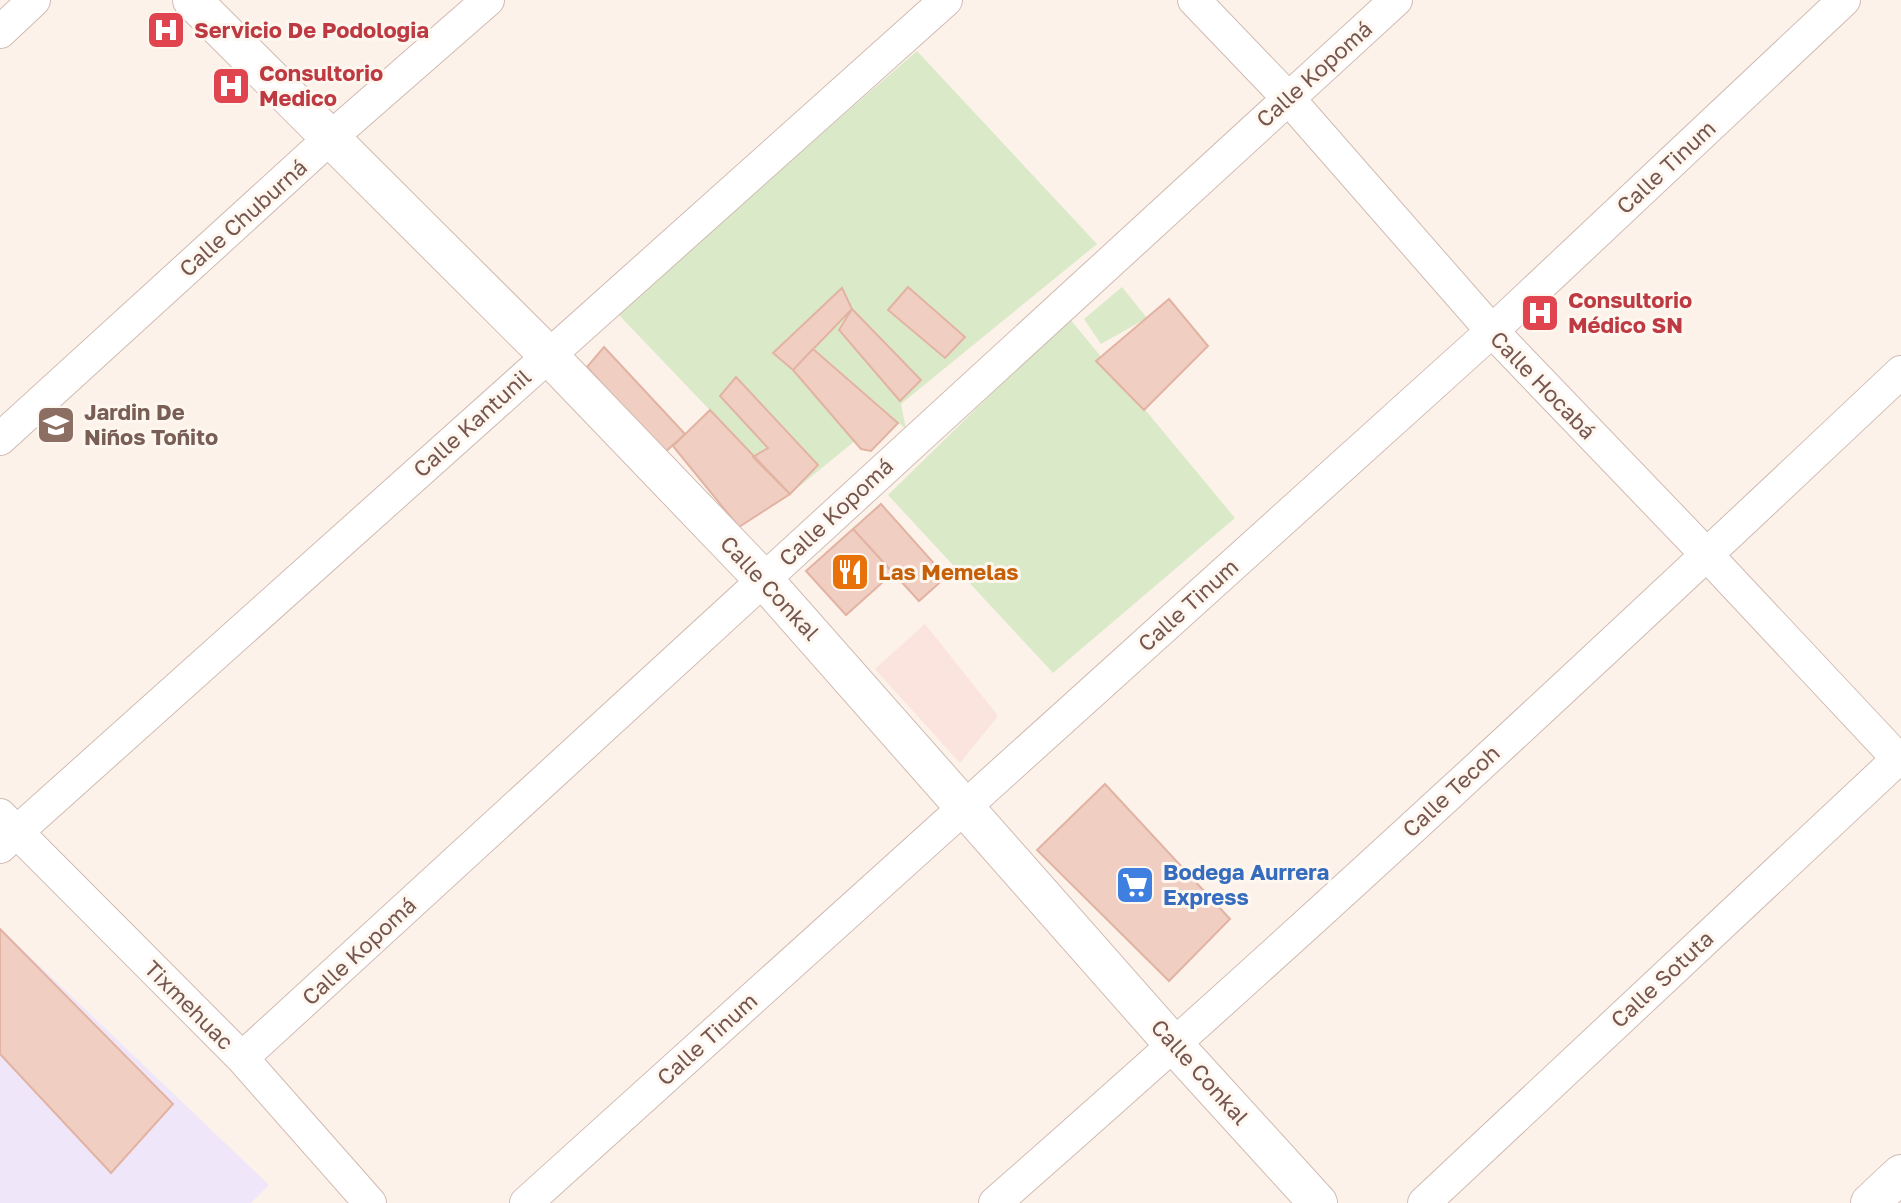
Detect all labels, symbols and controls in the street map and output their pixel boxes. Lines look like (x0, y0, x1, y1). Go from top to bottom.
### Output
hospital icon: Servicio De Podologia (145, 9, 187, 51)
street label: Calle Kopomá (1250, 15, 1377, 133)
place label: Servicio De Podologia (194, 16, 429, 43)
place label: Consultorio Medico (259, 59, 383, 111)
hospital icon: Consultorio Medico (210, 65, 252, 107)
street label: Calle Tinum (1611, 114, 1721, 219)
street label: Calle Chuburná (173, 153, 312, 282)
place label: Consultorio Médico SN (1568, 286, 1692, 338)
hospital icon: Consultorio Médico SN (1519, 292, 1561, 334)
street label: Calle Hocabá (1485, 325, 1602, 444)
street label: Calle Kantunil (407, 363, 536, 482)
place label: Jardin De Niños Toñito (84, 398, 218, 450)
school or university icon: Jardin De Niños Toñito (35, 404, 77, 446)
street label: Calle Kopomá (773, 452, 898, 571)
street label: Calle Conkal (715, 530, 826, 645)
restaurant icon: Las Memelas (829, 551, 871, 593)
street label: Calle Tinum (1132, 553, 1243, 657)
place label: Las Memelas (878, 558, 1019, 585)
street label: Calle Tecoh (1397, 739, 1505, 842)
place label: Bodega Aurrera Express (1163, 858, 1329, 910)
supermarket icon: Bodega Aurrera Express (1114, 864, 1156, 906)
street label: Calle Kopomá (296, 891, 421, 1010)
street label: Calle Sotuta (1605, 924, 1718, 1033)
street label: Tixmehuac (139, 954, 240, 1055)
street label: Calle Tinum (651, 987, 762, 1091)
street label: Calle Conkal (1146, 1013, 1255, 1130)

